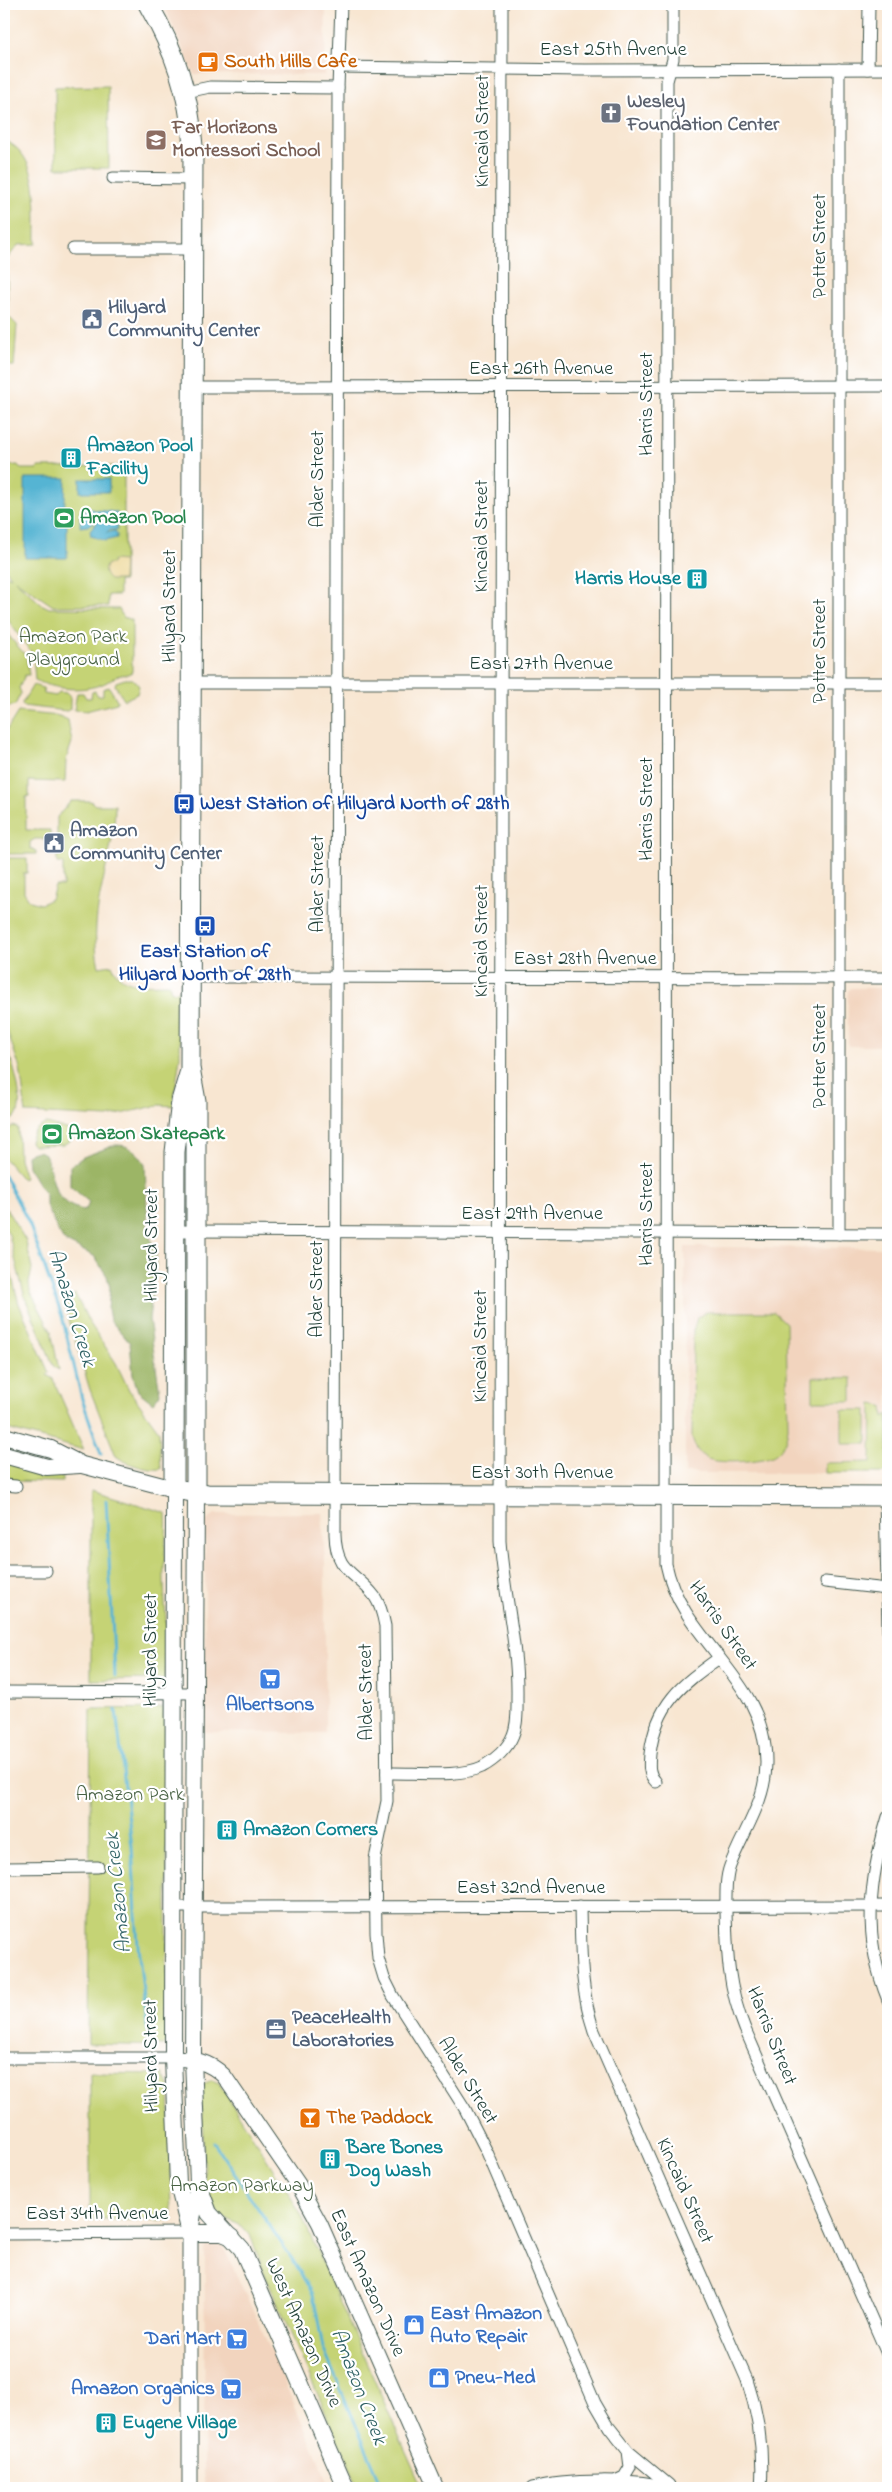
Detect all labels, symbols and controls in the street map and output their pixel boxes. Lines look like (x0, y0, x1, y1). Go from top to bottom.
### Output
street label: East 25th Avenue (539, 36, 687, 65)
place label: South Hills Cafe (224, 48, 358, 77)
cafe icon: South Hills Cafe (196, 50, 220, 74)
street label: Kincaid Street (469, 74, 498, 188)
place label: Wesley Foundation Center (626, 88, 780, 140)
church icon: Wesley Foundation Center (599, 101, 623, 125)
place label: Far Horizons Montessori School (171, 114, 320, 166)
school or university icon: Far Horizons Montessori School (144, 128, 168, 152)
street label: Potter Street (806, 193, 835, 298)
place label: Hilyard Community Center (108, 294, 261, 347)
public building icon: Hilyard Community Center (80, 307, 104, 331)
street label: Harris Street (633, 352, 662, 456)
street label: East 26th Avenue (469, 355, 613, 384)
street label: Alder Street (304, 430, 333, 528)
place label: Amazon Pool Facility (86, 432, 193, 485)
building icon: Amazon Pool Facility (59, 446, 83, 470)
street label: Kincaid Street (468, 479, 497, 593)
place label: Amazon Pool (80, 504, 186, 533)
sports icon: Amazon Pool (52, 506, 76, 530)
street label: Hilyard Street (156, 549, 185, 663)
place label: Harris House (575, 565, 682, 594)
building icon: Harris House (685, 567, 709, 591)
street label: Potter Street (806, 598, 835, 703)
park label: Amazon Park Playground (19, 623, 127, 676)
street label: East 27th Avenue (469, 650, 613, 679)
street label: Harris Street (633, 757, 662, 861)
place label: West Station of Hilyard North of 28th (200, 790, 510, 820)
bus stop icon: West Station of Hilyard North of 28th (172, 792, 196, 816)
place label: Amazon Community Center (70, 817, 223, 870)
public building icon: Amazon Community Center (42, 831, 66, 855)
street label: Alder Street (304, 835, 333, 933)
street label: Kincaid Street (468, 884, 497, 998)
bus stop icon: East Station of Hilyard North of 28th (193, 914, 217, 938)
place label: East Station of Hilyard North of 28th (119, 938, 291, 991)
street label: East 28th Avenue (513, 945, 657, 974)
street label: Potter Street (806, 1003, 835, 1108)
place label: Amazon Skatepark (68, 1120, 226, 1149)
sports icon: Amazon Skatepark (40, 1122, 64, 1146)
street label: Harris Street (633, 1162, 662, 1266)
street label: Hilyard Street (138, 1188, 167, 1302)
street label: East 29th Avenue (461, 1200, 603, 1229)
street label: Alder Street (303, 1240, 332, 1338)
water label: Amazon Creek (39, 1245, 103, 1371)
street label: Kincaid Street (467, 1289, 496, 1403)
street label: East 30th Avenue (471, 1459, 613, 1488)
street label: Harris Street (680, 1575, 764, 1677)
street label: Hilyard Street (137, 1593, 166, 1707)
street label: Alder Street (352, 1643, 382, 1741)
supermarket icon: Albertsons (258, 1667, 282, 1691)
place label: Albertsons (226, 1691, 314, 1720)
park label: Amazon Park (76, 1781, 184, 1810)
place label: Amazon Corners (243, 1816, 378, 1845)
building icon: Amazon Corners (215, 1818, 239, 1842)
water label: Amazon Creek (98, 1830, 140, 1955)
street label: East 32nd Avenue (457, 1874, 605, 1903)
street label: Harris Street (738, 1982, 804, 2090)
street label: Hilyard Street (137, 1999, 167, 2113)
place label: PeaceHealth Laboratories (292, 2004, 394, 2056)
office icon: PeaceHealth Laboratories (264, 2017, 288, 2041)
street label: Alder Street (429, 2032, 505, 2130)
place label: The Paddock (326, 2104, 434, 2133)
bar icon: The Paddock (298, 2106, 322, 2130)
street label: Kincaid Street (648, 2133, 720, 2249)
place label: Bare Bones Dog Wash (345, 2134, 443, 2187)
building icon: Bare Bones Dog Wash (318, 2147, 342, 2171)
park label: Amazon Parkway (170, 2172, 314, 2201)
street label: East 34th Avenue (26, 2200, 168, 2229)
street label: East Amazon Drive (321, 2205, 413, 2361)
street label: West Amazon Drive (257, 2254, 349, 2412)
place label: East Amazon Auto Repair (430, 2300, 542, 2352)
shop icon: East Amazon Auto Repair (402, 2313, 426, 2337)
place label: Dari Mart (144, 2325, 221, 2354)
water label: Amazon Creek (322, 2325, 394, 2450)
supermarket icon: Dari Mart (225, 2327, 249, 2351)
place label: Pneu-Med (455, 2364, 536, 2393)
shop icon: Pneu-Med (427, 2366, 451, 2390)
place label: Amazon Organics (71, 2375, 215, 2405)
supermarket icon: Amazon Organics (219, 2377, 243, 2401)
place label: Eugene Village (122, 2409, 238, 2439)
building icon: Eugene Village (94, 2411, 118, 2435)

